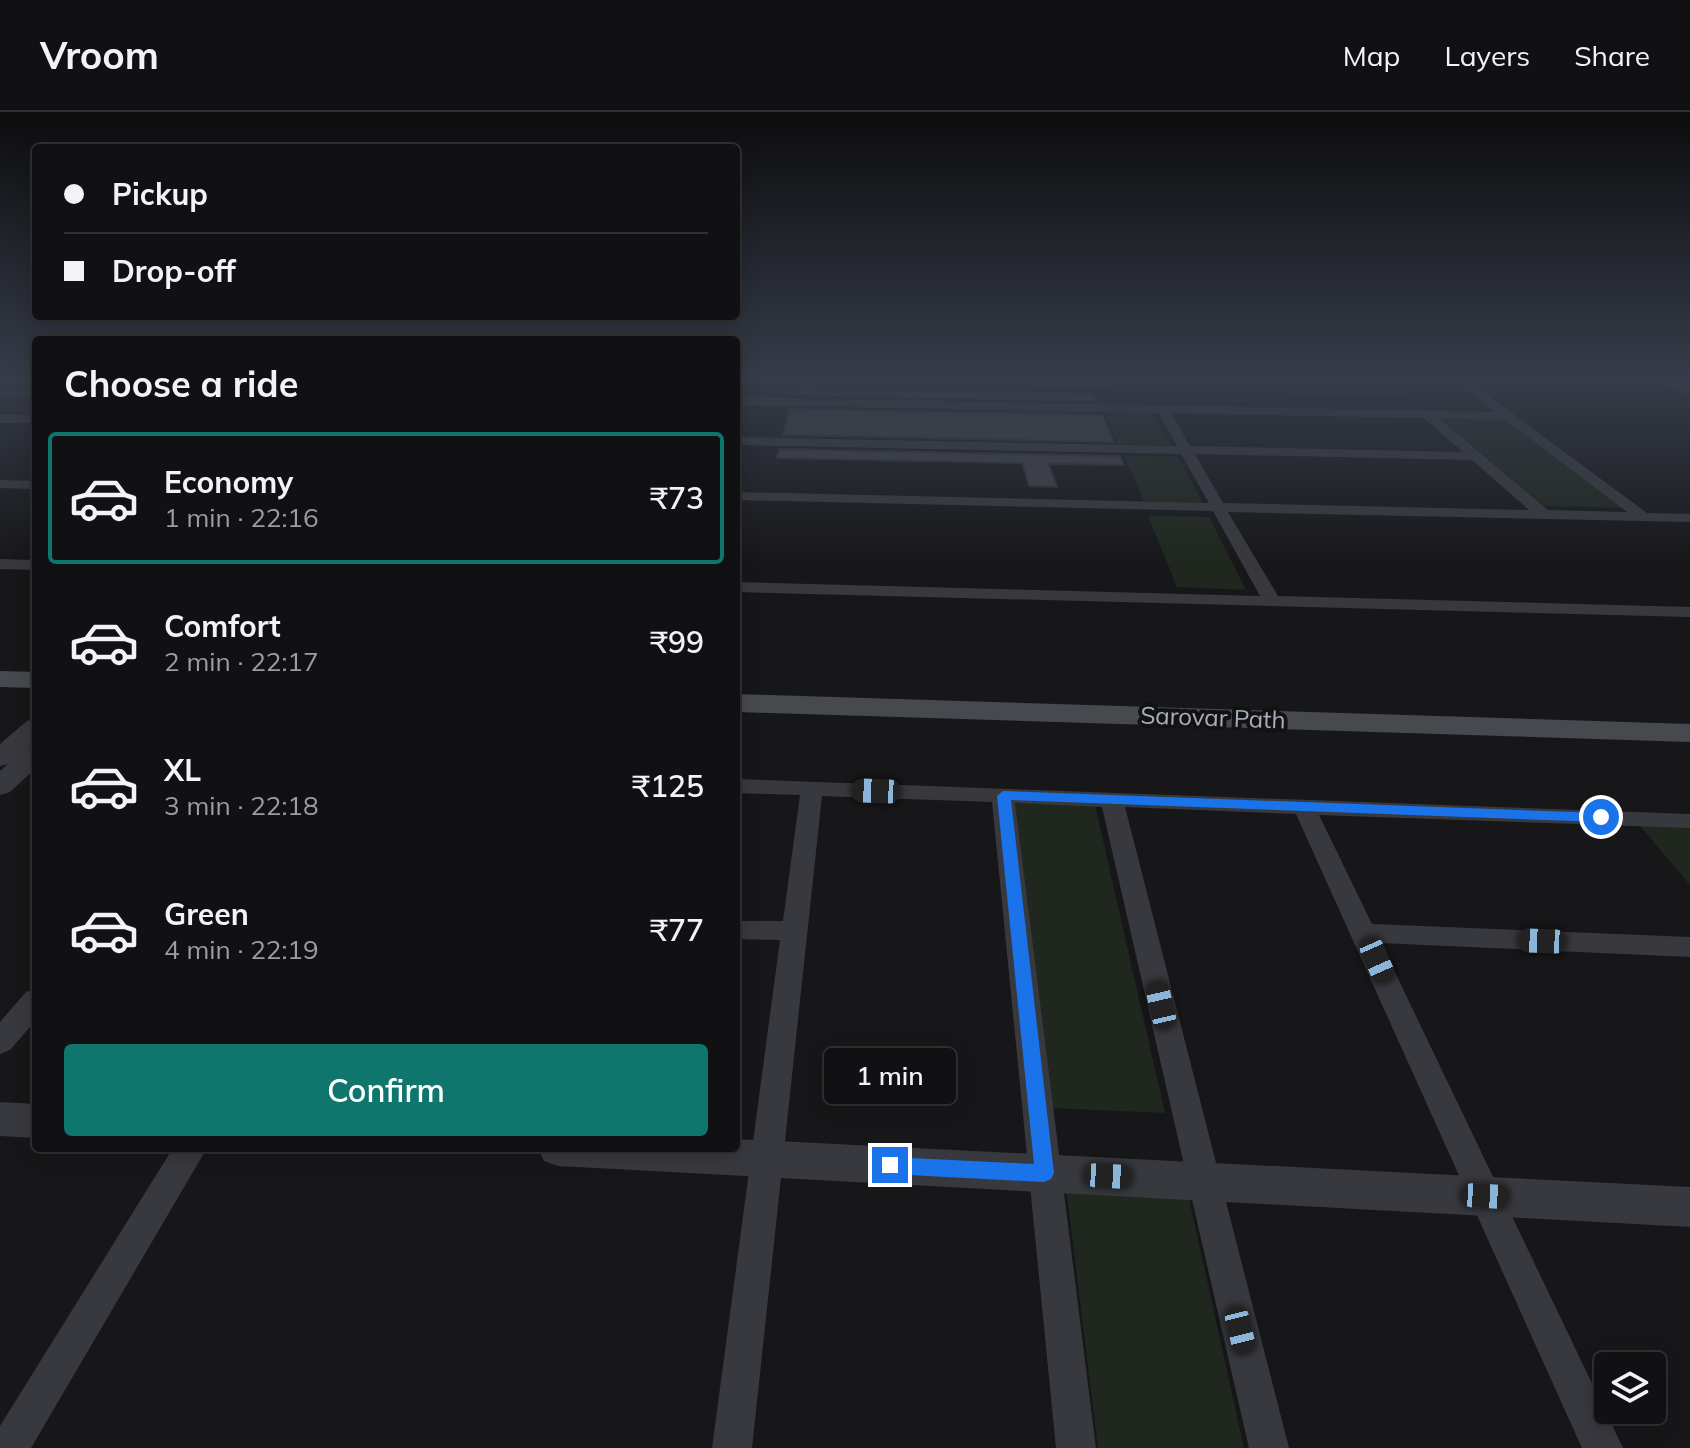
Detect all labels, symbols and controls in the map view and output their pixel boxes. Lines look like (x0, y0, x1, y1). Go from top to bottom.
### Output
text: Vroom (40, 31, 159, 79)
text: Map (1343, 38, 1400, 73)
text: Layers (1444, 38, 1530, 73)
text: Share (1574, 38, 1650, 73)
text: Pickup (112, 175, 208, 213)
text: Drop-off (112, 252, 236, 290)
text: Choose a ride (64, 361, 298, 406)
icon: car (68, 462, 140, 534)
text: Economy (164, 463, 293, 501)
text: ₹73 (650, 479, 704, 517)
text: 1 min · 22:16 (164, 501, 319, 534)
icon: car (68, 606, 140, 678)
text: Comfort (164, 607, 281, 645)
text: ₹99 (650, 623, 704, 661)
text: 2 min · 22:17 (164, 645, 319, 678)
street label: Sarovar Path (1140, 699, 1286, 735)
icon: car (68, 750, 140, 822)
text: XL (164, 751, 201, 789)
text: ₹125 (632, 767, 704, 805)
car (852, 778, 900, 804)
text: 3 min · 22:18 (164, 789, 319, 822)
route start (1583, 799, 1619, 835)
icon: car (68, 894, 140, 966)
text: Green (164, 895, 249, 933)
text: ₹77 (650, 911, 704, 949)
car (1518, 928, 1566, 954)
text: 4 min · 22:19 (164, 933, 319, 966)
car (1356, 933, 1398, 987)
car (1144, 979, 1178, 1031)
button: Confirm (64, 1044, 708, 1136)
callout: 1 min (824, 1049, 956, 1105)
text: 1 min (856, 1059, 924, 1092)
route end (872, 1147, 908, 1183)
car (1083, 1163, 1133, 1189)
car (1460, 1183, 1510, 1209)
car (1223, 1304, 1257, 1356)
map controls (1594, 1352, 1666, 1424)
button: layers (1594, 1352, 1666, 1424)

